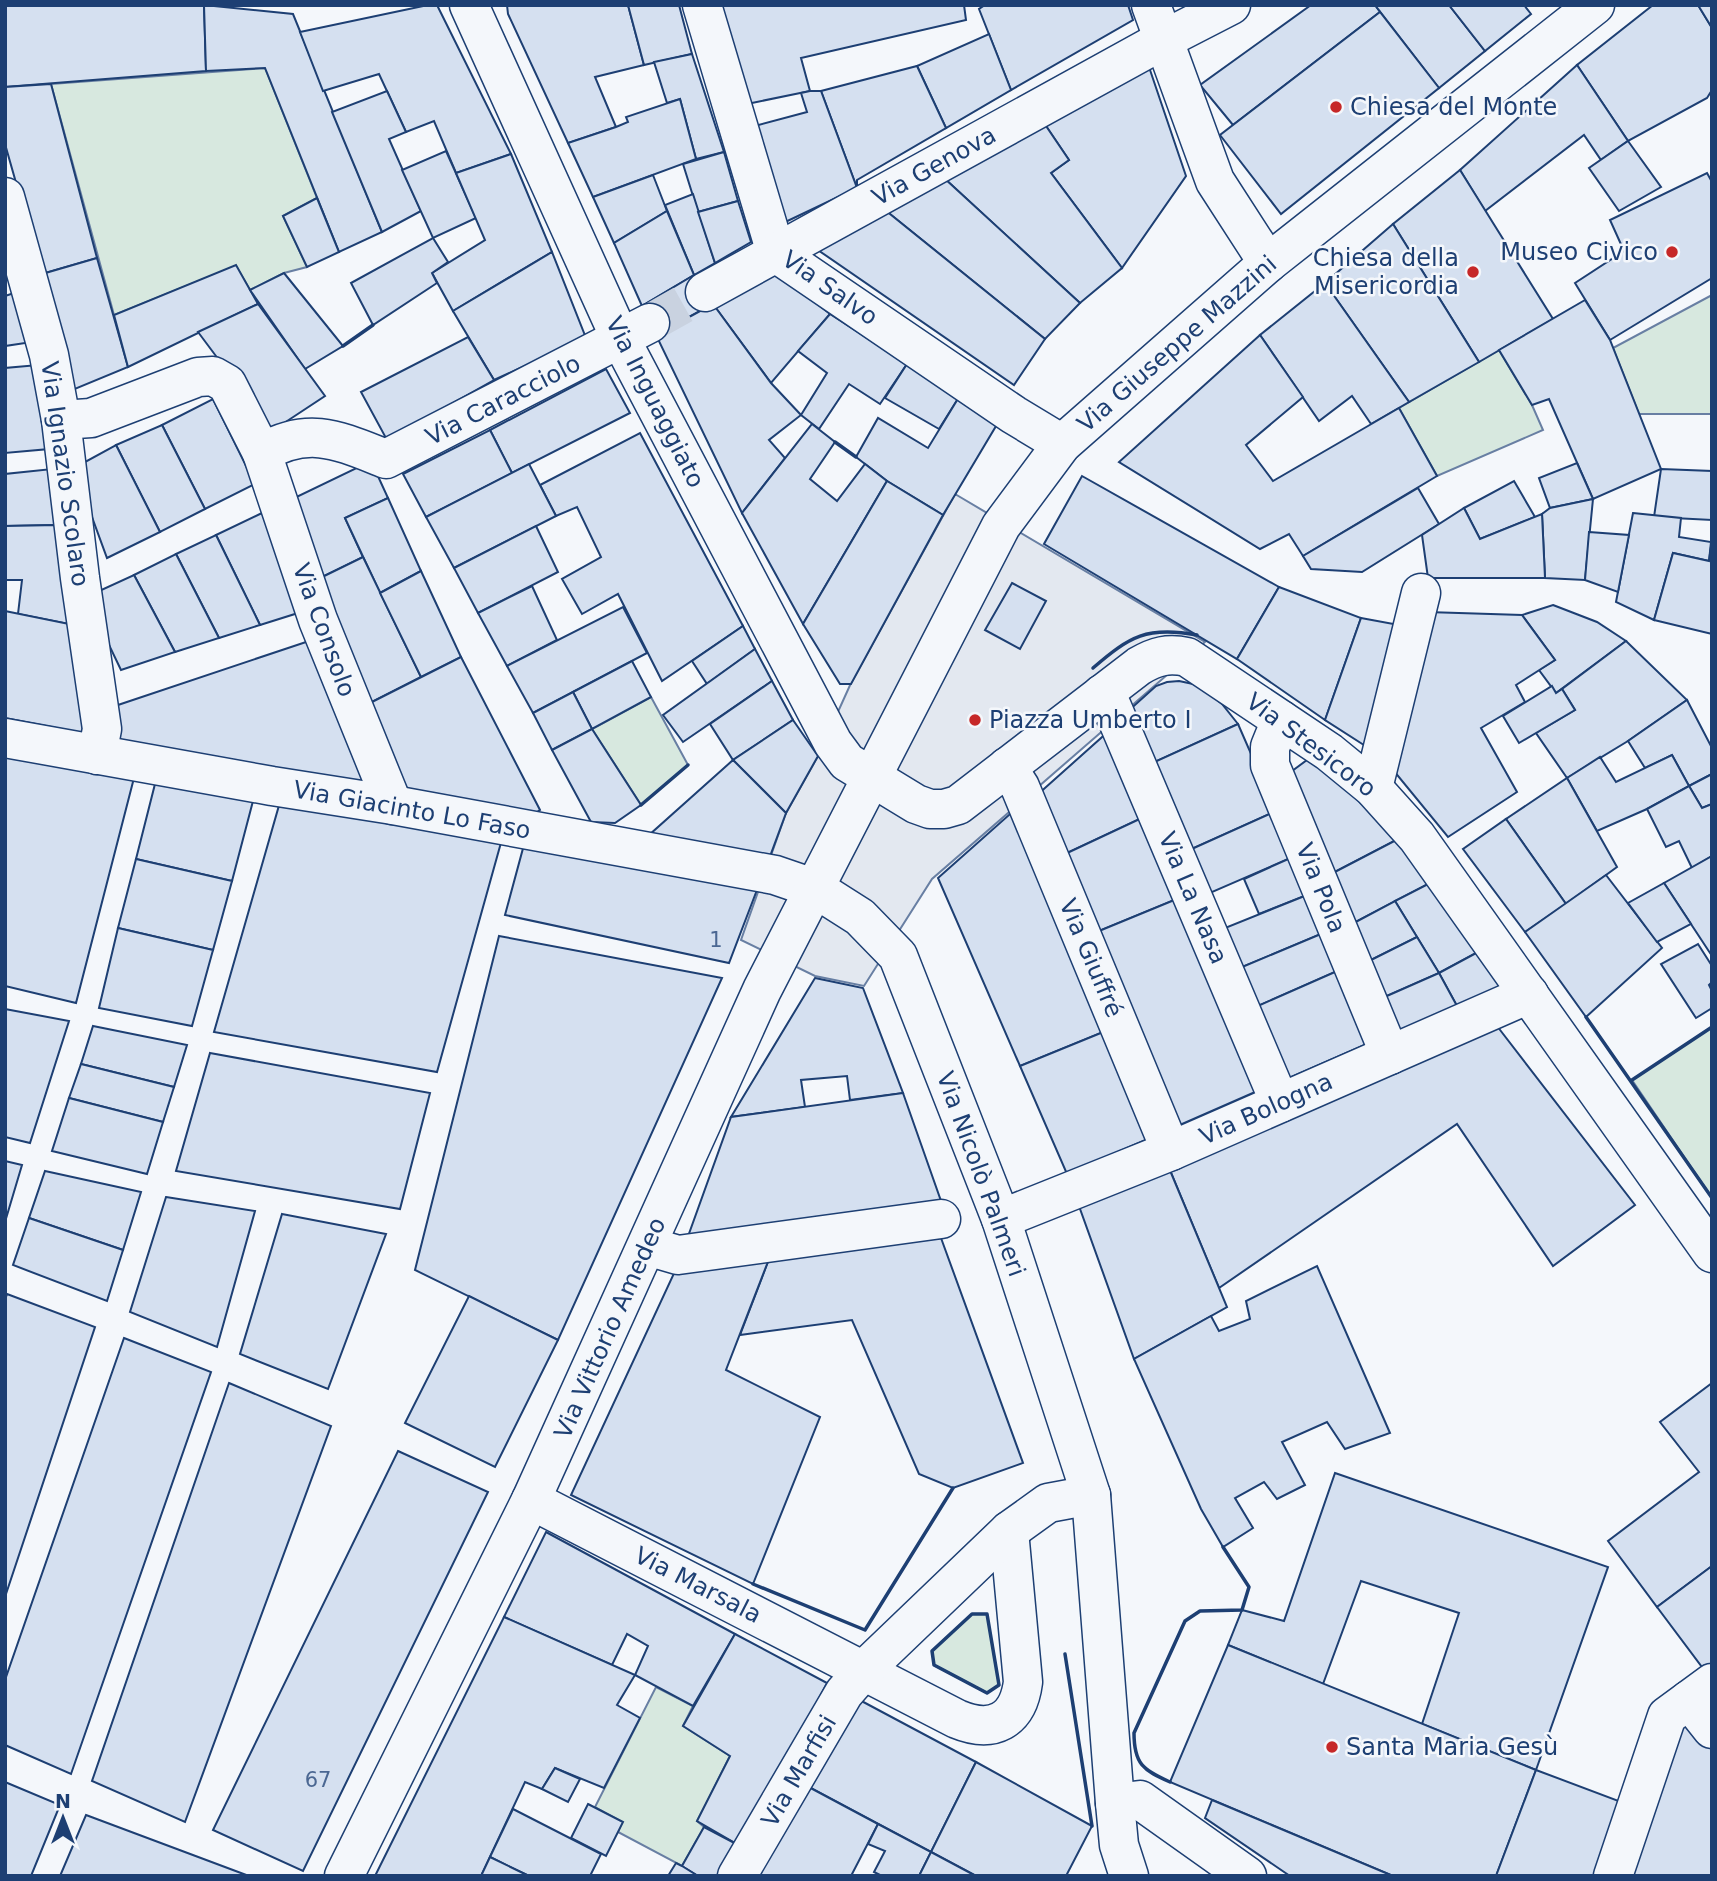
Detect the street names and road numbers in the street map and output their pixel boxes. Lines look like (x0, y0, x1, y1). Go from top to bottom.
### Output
street label: Via Genova (867, 121, 1001, 211)
street label: Via Salvo (777, 245, 883, 331)
street label: Via Giuseppe Mazzini (1072, 250, 1282, 438)
street label: Via Inguaggiato (600, 312, 710, 492)
street label: Via Caracciolo (421, 349, 585, 451)
street label: Via Ignazio Scolaro (35, 360, 95, 588)
street label: Via Consolo (287, 559, 361, 701)
street label: Via Stesicoro (1241, 687, 1381, 803)
street label: Via Giacinto Lo Faso (291, 775, 533, 845)
street label: Via La Nasa (1153, 828, 1233, 968)
street label: Via Pola (1290, 839, 1352, 937)
street label: Via Giuffré (1053, 895, 1129, 1021)
street label: Via Bologna (1195, 1067, 1337, 1151)
street label: Via Nicolò Palmeri (931, 1068, 1031, 1280)
street label: Via Vittorio Amedeo (549, 1213, 671, 1443)
street label: Via Marsala (630, 1541, 766, 1629)
street label: Via Marfisi (756, 1710, 842, 1832)

